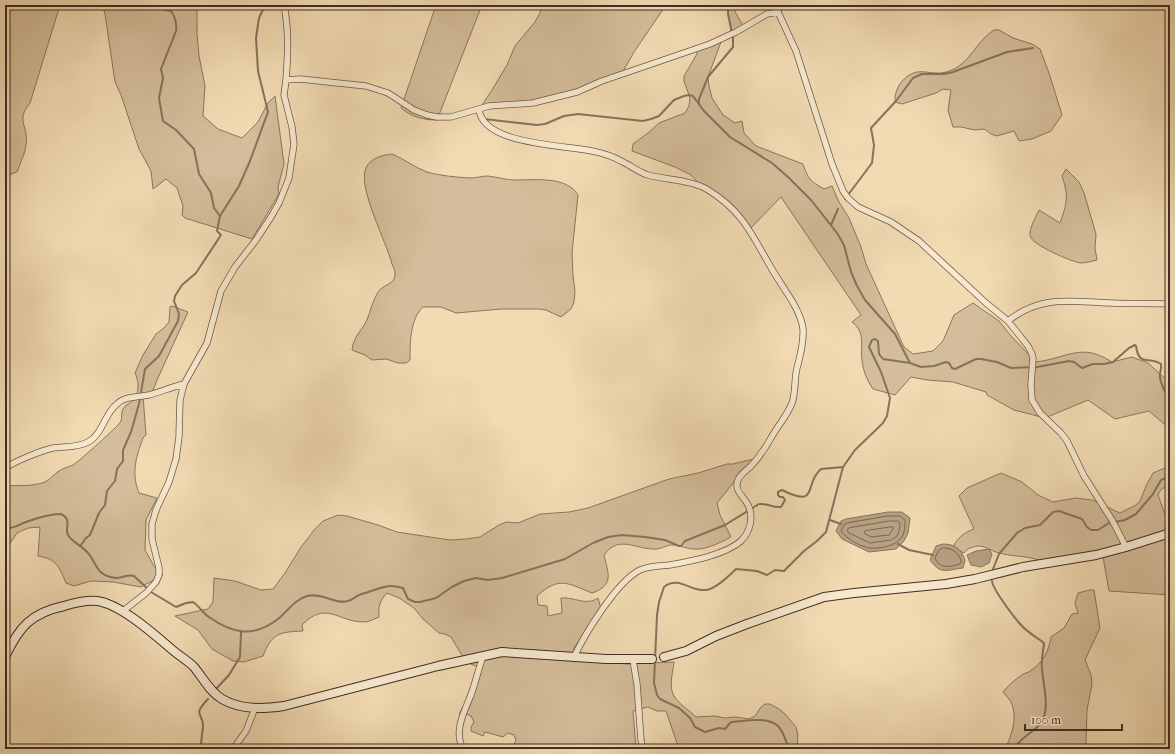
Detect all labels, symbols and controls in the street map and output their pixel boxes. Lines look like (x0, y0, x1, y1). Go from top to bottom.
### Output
scale bar (1025, 706, 1122, 732)
text: 100 m (1031, 713, 1061, 727)

